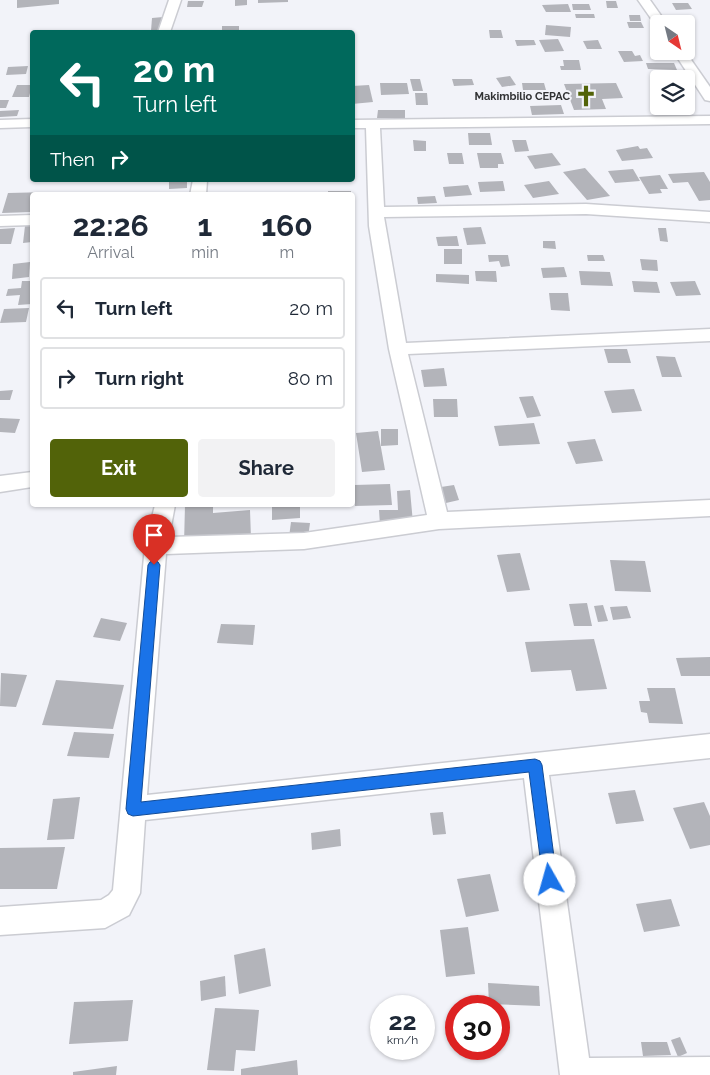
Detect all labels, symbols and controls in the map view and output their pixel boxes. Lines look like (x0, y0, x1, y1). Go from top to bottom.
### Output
north arrow (650, 15, 695, 60)
map controls (650, 15, 695, 115)
text: 20 m (133, 49, 215, 90)
icon: left (50, 50, 115, 115)
button: layers (650, 70, 695, 115)
church icon: Makimbilio CEPAC (573, 83, 599, 109)
place label: Makimbilio CEPAC (475, 90, 570, 103)
text: Turn left (133, 91, 217, 117)
icon: right (105, 145, 133, 173)
text: Then (50, 148, 95, 170)
text: 22:26 (72, 208, 149, 243)
text: 1 (198, 208, 212, 243)
text: 160 (261, 208, 313, 243)
text: Arrival (87, 243, 134, 262)
text: min (191, 243, 219, 262)
text: m (280, 243, 294, 262)
icon: left (52, 294, 80, 322)
text: Turn left (95, 297, 172, 319)
text: 20 m (289, 297, 333, 319)
icon: right (52, 364, 80, 392)
text: Turn right (95, 367, 184, 389)
text: 80 m (288, 367, 333, 389)
button: Exit (50, 439, 188, 497)
button: Share (198, 439, 335, 497)
pin (133, 514, 175, 565)
icon: arrive (140, 521, 168, 549)
position arrow (523, 853, 575, 905)
speed limit sign: 30 (445, 995, 510, 1060)
text: 22 (388, 1006, 417, 1036)
text: km/h (387, 1033, 418, 1047)

